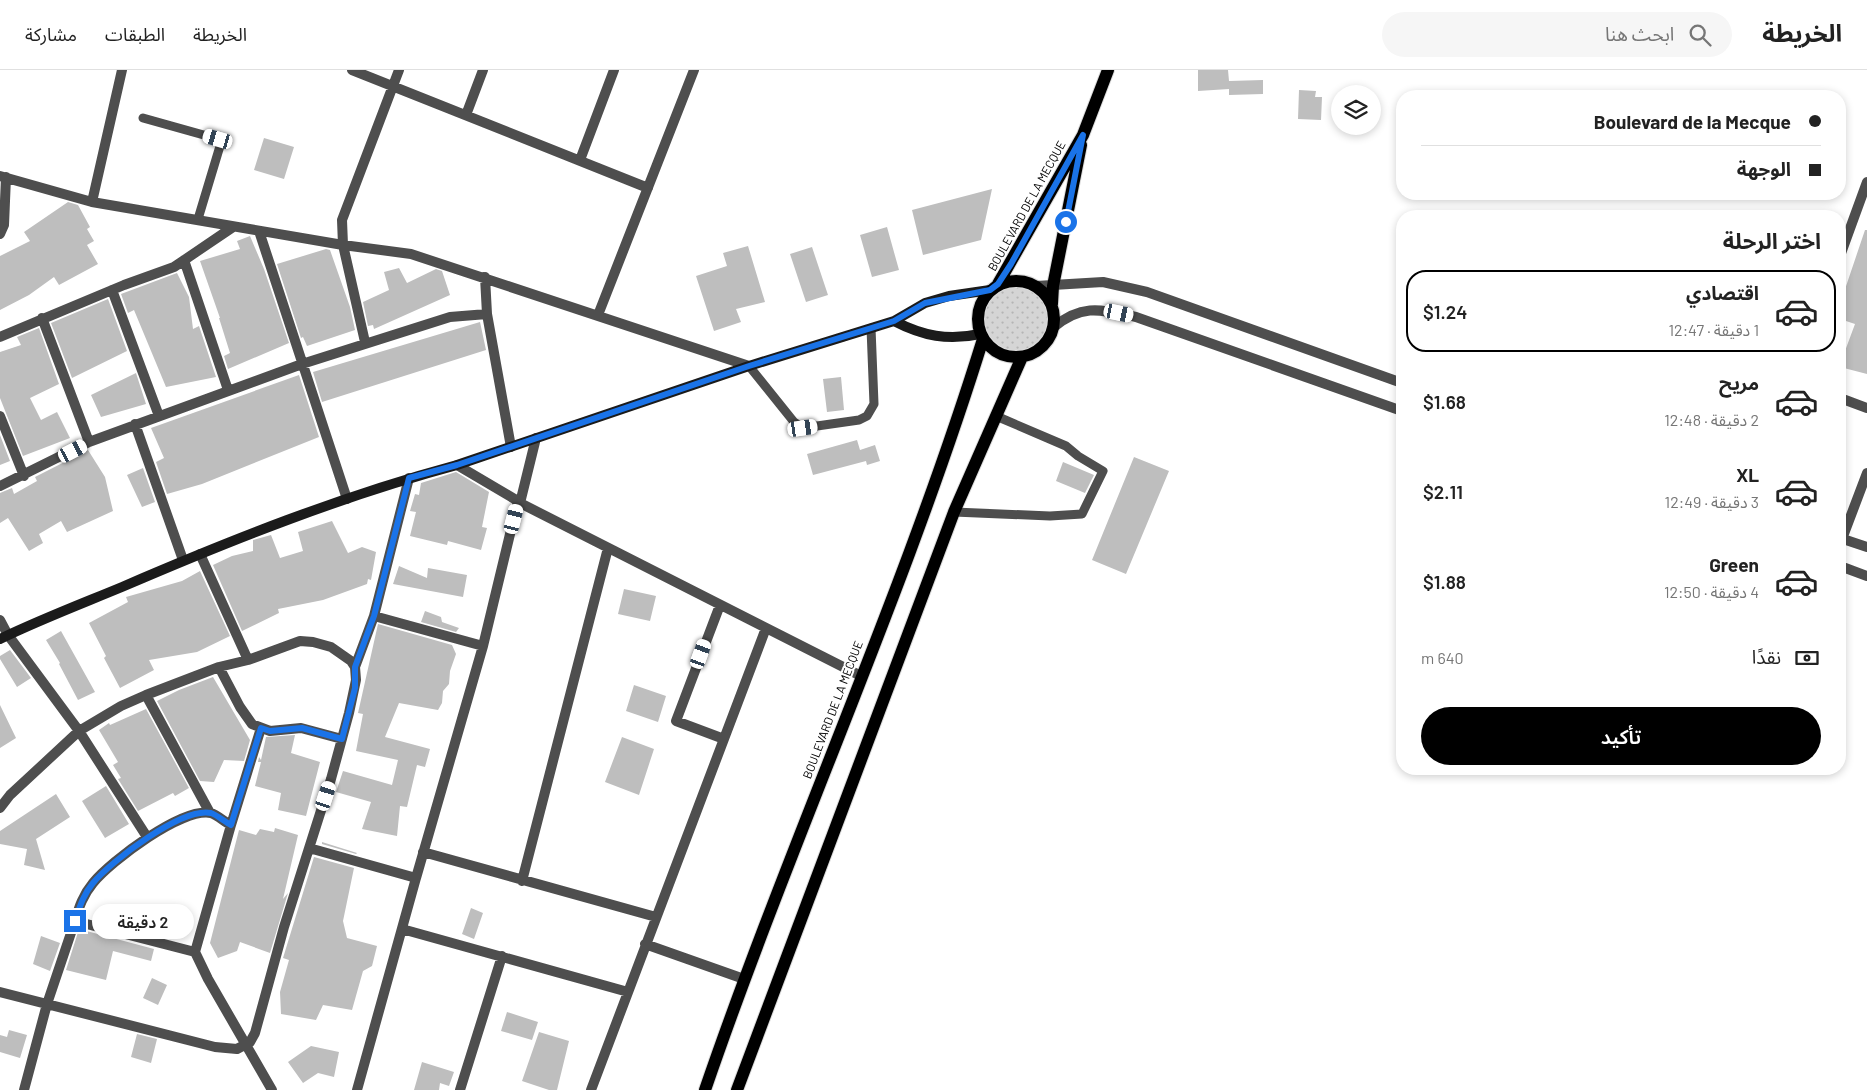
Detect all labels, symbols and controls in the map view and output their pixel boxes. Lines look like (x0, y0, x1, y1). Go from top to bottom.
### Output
search box (1382, 12, 1732, 57)
text: الخريطة (1762, 18, 1842, 47)
icon: search (1686, 21, 1714, 49)
text: ابحث هنا (1605, 22, 1674, 45)
text: مشاركة (25, 23, 77, 45)
text: الطبقات (105, 23, 165, 45)
text: الخريطة (193, 23, 247, 45)
map controls (1331, 85, 1381, 135)
button: layers (1331, 85, 1381, 135)
text: Boulevard de la Mecque (1594, 110, 1791, 133)
car (201, 128, 234, 150)
street label: BOULEVARD DE LA MECQUE (984, 138, 1068, 273)
text: الوجهة (1737, 157, 1791, 180)
route start (1055, 211, 1077, 233)
text: اختر الرحلة (1723, 227, 1821, 253)
text: اقتصادي (1686, 281, 1759, 304)
icon: car (1774, 289, 1819, 334)
text: $1.24 (1423, 300, 1467, 323)
car (1102, 303, 1135, 323)
text: 1 دقيقة · 12:47 (1668, 320, 1759, 339)
text: مريح (1719, 371, 1759, 394)
icon: car (1774, 379, 1819, 424)
text: $1.68 (1423, 390, 1466, 413)
text: 2 دقيقة · 12:48 (1664, 410, 1759, 429)
car (787, 418, 818, 438)
car (56, 438, 89, 464)
text: XL (1736, 463, 1759, 486)
icon: car (1774, 469, 1819, 514)
text: $2.11 (1423, 480, 1463, 503)
text: 3 دقيقة · 12:49 (1665, 492, 1759, 511)
car (503, 503, 524, 535)
text: Green (1709, 553, 1759, 576)
icon: car (1774, 559, 1819, 604)
text: $1.88 (1423, 570, 1466, 593)
text: 4 دقيقة · 12:50 (1664, 582, 1759, 601)
car (688, 637, 713, 671)
street label: BOULEVARD DE LA MECQUE (799, 639, 865, 781)
icon: cash (1793, 644, 1821, 672)
text: نقدًا (1752, 645, 1781, 668)
text: 640 m (1421, 648, 1464, 667)
button: تأكيد (1421, 707, 1821, 765)
car (314, 779, 337, 813)
callout: 2 دقيقة (92, 904, 195, 938)
route end (64, 910, 86, 932)
text: 2 دقيقة (118, 912, 168, 931)

